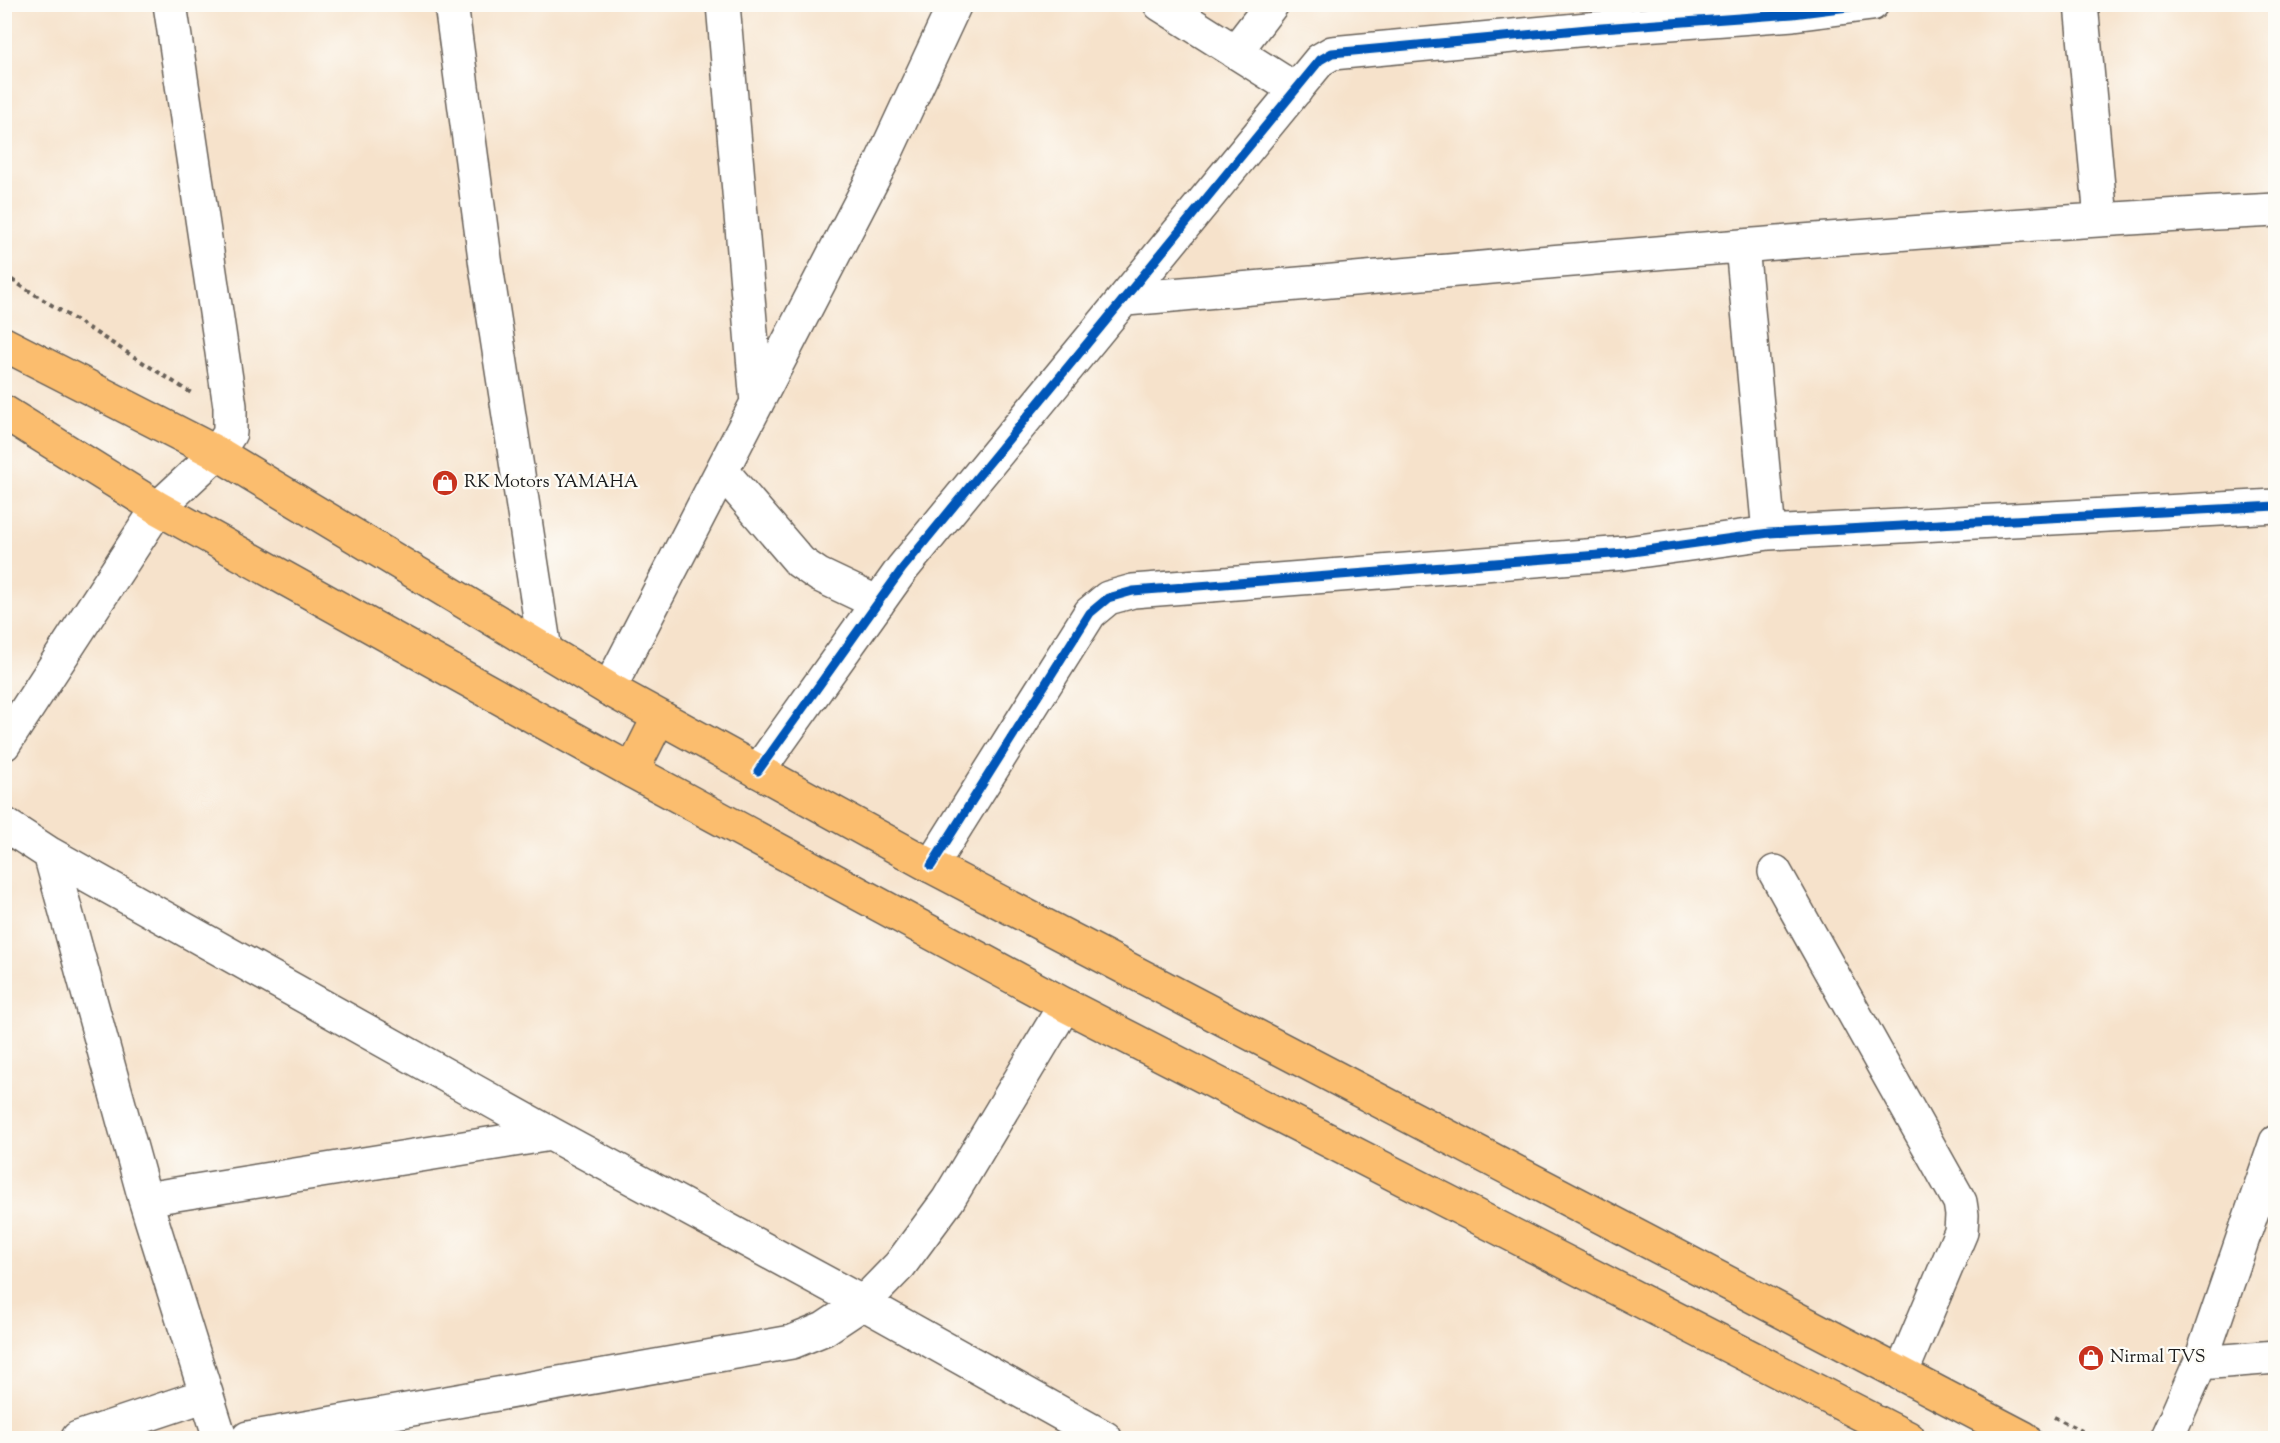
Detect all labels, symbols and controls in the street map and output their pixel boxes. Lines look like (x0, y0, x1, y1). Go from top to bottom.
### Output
shop icon: RK Motors YAMAHA (430, 468, 460, 498)
place label: RK Motors YAMAHA (464, 470, 639, 496)
shop icon: Nirmal TVS (2076, 1343, 2106, 1373)
place label: Nirmal TVS (2110, 1345, 2206, 1371)

